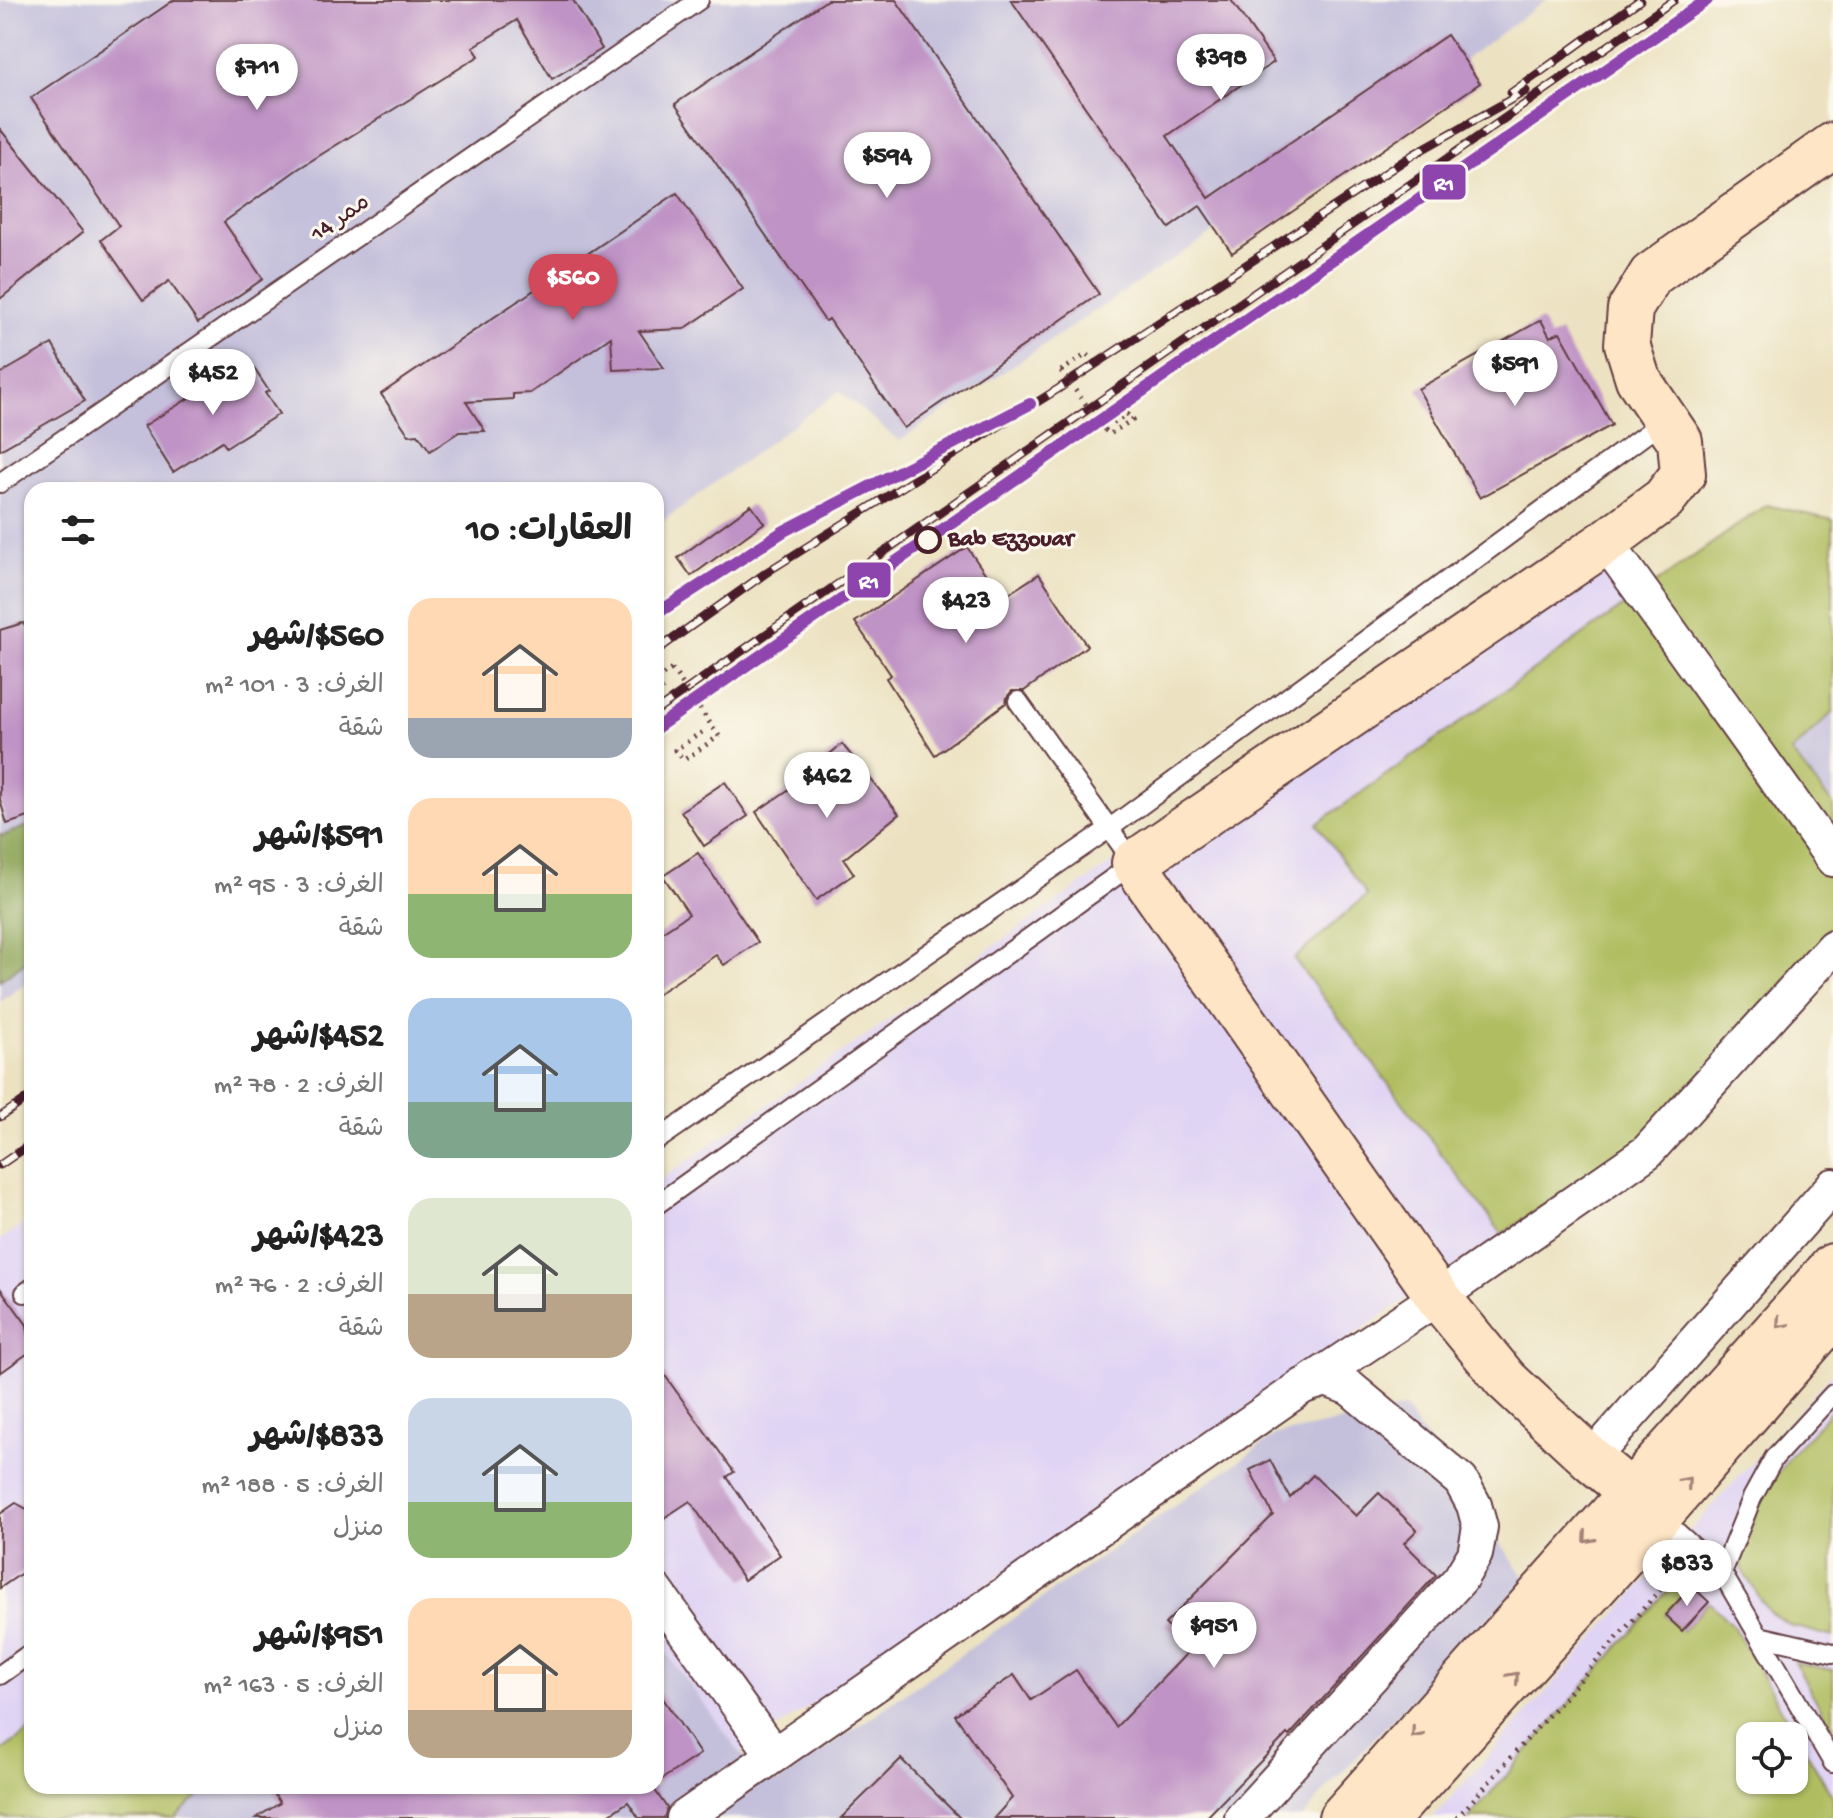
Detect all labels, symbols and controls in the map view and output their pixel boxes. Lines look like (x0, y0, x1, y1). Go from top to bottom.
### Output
pin: $398 (1174, 34, 1268, 102)
pin: $711 (210, 44, 304, 112)
text: $398 (1195, 44, 1247, 75)
text: $711 (234, 54, 280, 85)
pin: $594 (840, 132, 934, 200)
text: $594 (862, 142, 912, 173)
line badge: R1 (1421, 163, 1467, 201)
text: R1 (1433, 173, 1454, 199)
street label: ممر 14 (305, 188, 376, 250)
pin: $560 (526, 254, 620, 322)
text: $560 (546, 264, 600, 295)
pin: $591 (1468, 340, 1562, 408)
pin: $452 (166, 349, 260, 417)
text: $591 (1491, 350, 1539, 381)
text: $452 (188, 359, 238, 390)
icon: filters (56, 508, 100, 552)
text: العقارات: 10 (466, 513, 632, 553)
place label: Bab Ezzouar (947, 526, 1076, 555)
marker: Bab Ezzouar (915, 527, 941, 553)
line badge: R1 (846, 561, 892, 599)
text: R1 (858, 571, 879, 597)
pin: $423 (919, 577, 1013, 645)
text: $423 (941, 587, 991, 618)
text: $560/شهر (250, 618, 384, 658)
icon: home (472, 630, 568, 726)
text: الغرف: 3 · 101 m² (205, 672, 384, 703)
text: شقة (339, 715, 384, 746)
pin: $462 (780, 752, 874, 820)
text: $462 (802, 762, 852, 793)
text: $591/شهر (255, 818, 384, 858)
icon: home (472, 830, 568, 926)
text: الغرف: 3 · 95 m² (214, 872, 384, 903)
text: شقة (339, 915, 384, 946)
text: $452/شهر (253, 1018, 384, 1058)
icon: home (472, 1030, 568, 1126)
text: الغرف: 2 · 78 m² (214, 1072, 384, 1103)
text: شقة (339, 1115, 384, 1146)
text: $423/شهر (254, 1218, 384, 1258)
icon: home (472, 1230, 568, 1326)
text: الغرف: 2 · 76 m² (215, 1272, 384, 1303)
one-way arrow (1776, 1314, 1790, 1329)
text: شقة (339, 1315, 384, 1346)
text: $833/شهر (250, 1418, 384, 1458)
icon: home (472, 1430, 568, 1526)
text: الغرف: 5 · 188 m² (202, 1472, 384, 1503)
one-way arrow (1677, 1477, 1691, 1492)
text: منزل (333, 1515, 384, 1546)
one-way arrow (1584, 1528, 1598, 1543)
pin: $833 (1640, 1540, 1734, 1608)
text: $833 (1661, 1550, 1713, 1581)
pin: $951 (1167, 1602, 1261, 1670)
text: $951 (1190, 1612, 1238, 1643)
text: $951/شهر (255, 1618, 384, 1658)
icon: home (472, 1630, 568, 1726)
one-way arrow (1504, 1671, 1519, 1686)
text: الغرف: 5 · 163 m² (203, 1672, 384, 1703)
text: منزل (333, 1715, 384, 1746)
map controls (1736, 1722, 1808, 1794)
button: locate (1736, 1722, 1808, 1794)
one-way arrow (1411, 1723, 1426, 1738)

